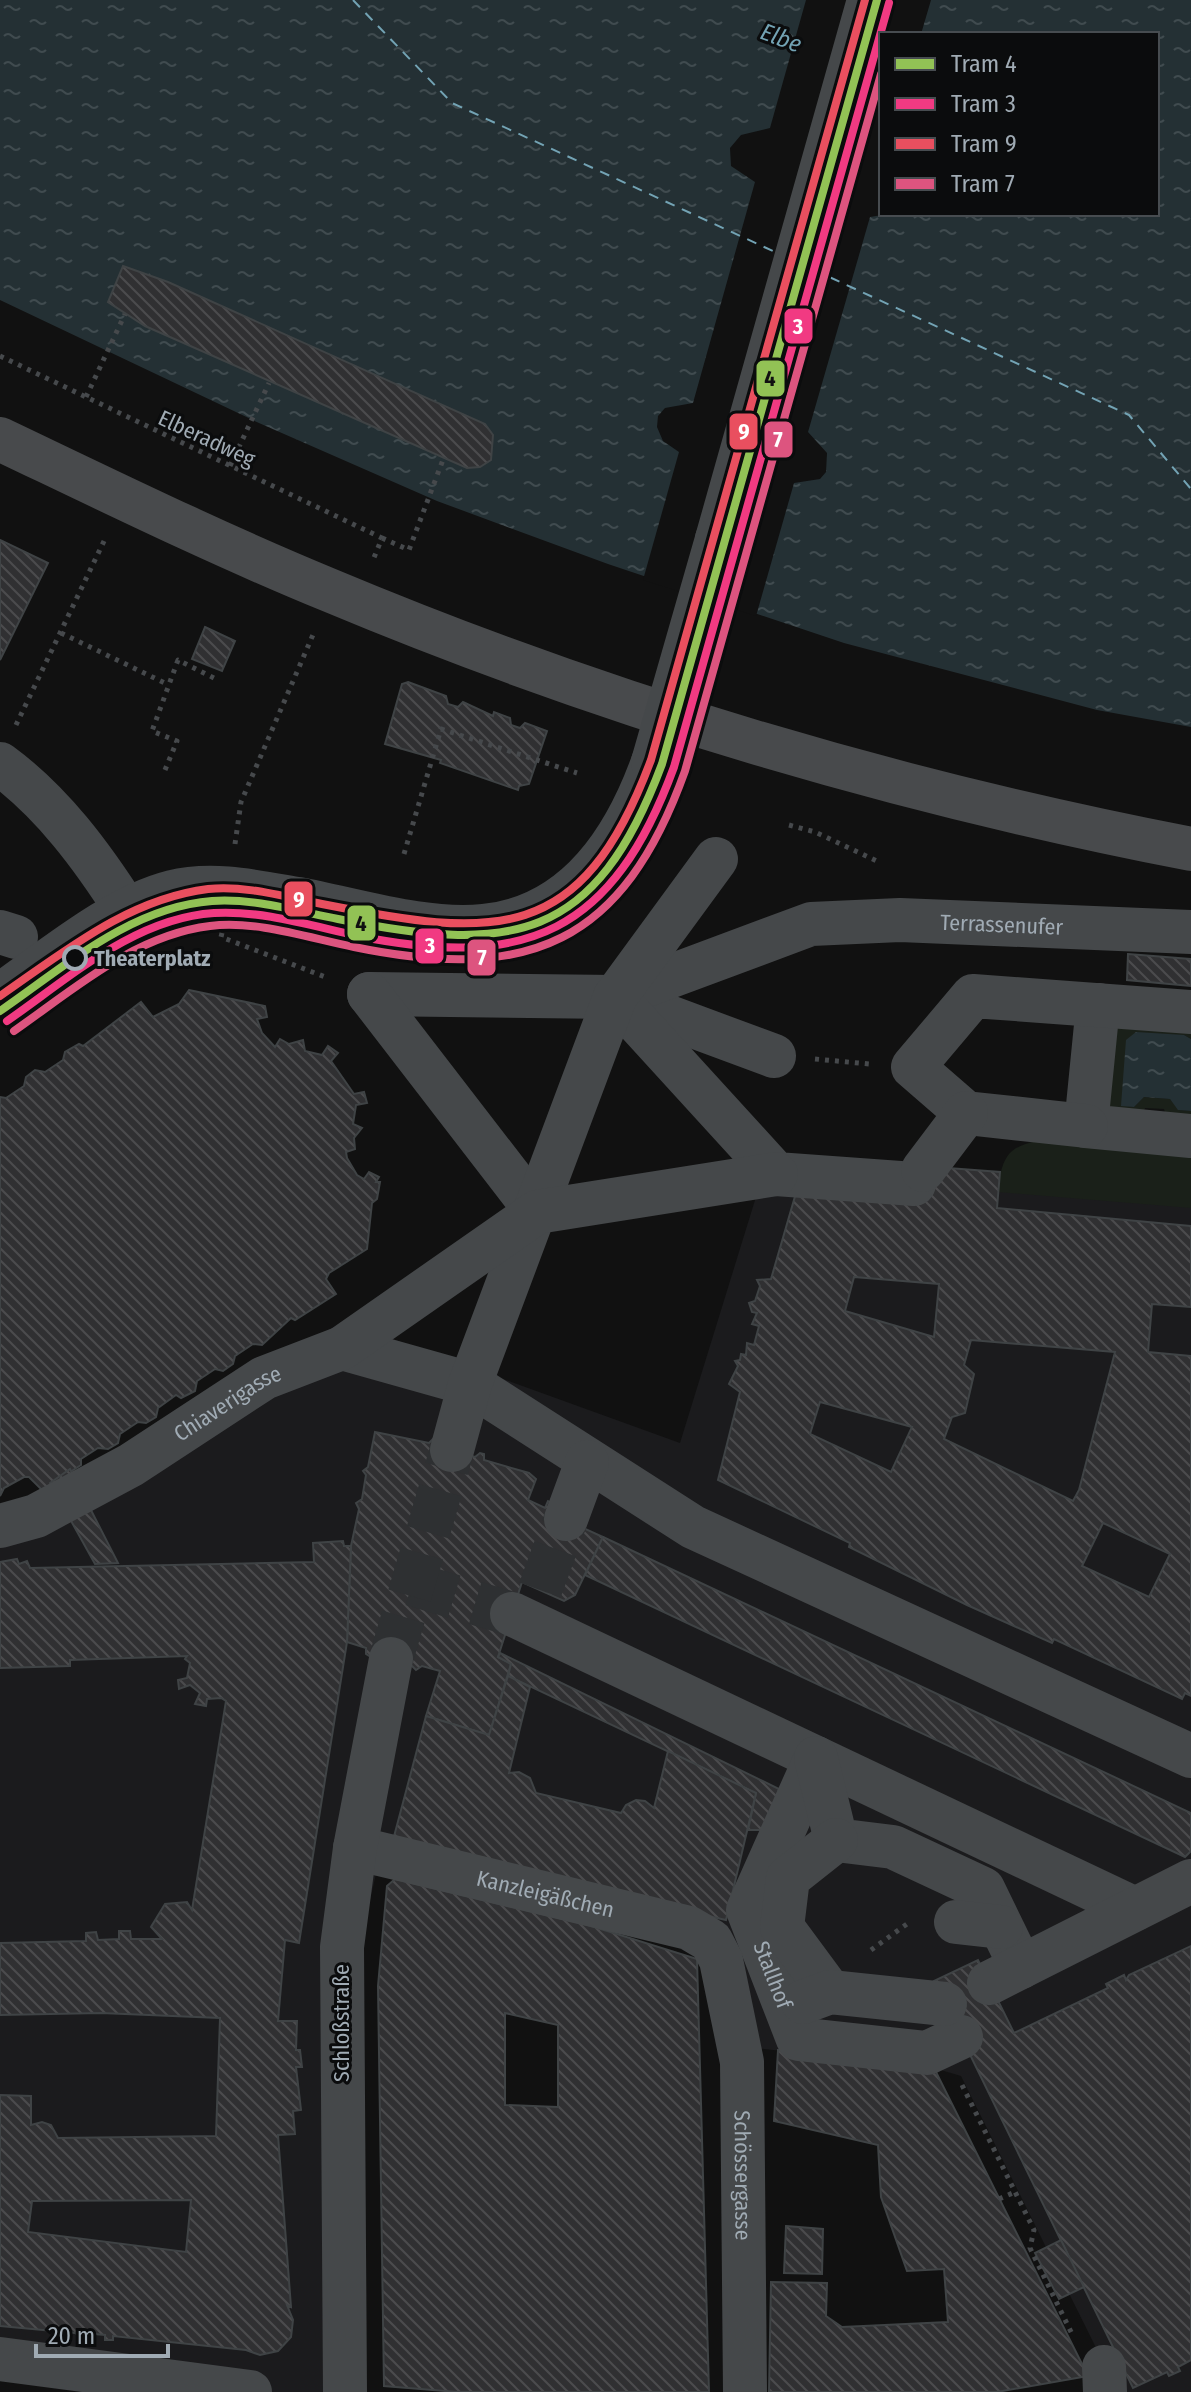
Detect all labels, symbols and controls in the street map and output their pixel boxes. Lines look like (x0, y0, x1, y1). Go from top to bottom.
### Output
water label: Elbe (757, 17, 805, 59)
legend (879, 32, 1159, 216)
text: Tram 4 (951, 50, 1017, 78)
text: Tram 3 (951, 90, 1016, 118)
text: Tram 9 (951, 130, 1017, 158)
text: Tram 7 (951, 170, 1015, 198)
line badge: 3 (783, 307, 814, 345)
text: 3 (792, 313, 803, 340)
line badge: 4 (755, 359, 786, 398)
text: 4 (764, 365, 776, 392)
street label: Elberadweg (154, 404, 260, 473)
line badge: 9 (728, 412, 759, 451)
text: 9 (738, 418, 750, 445)
line badge: 7 (763, 420, 794, 459)
text: 7 (773, 426, 783, 453)
line badge: 9 (283, 880, 314, 918)
text: 9 (293, 886, 305, 913)
line badge: 4 (346, 904, 377, 942)
street label: Terrassenufer (940, 909, 1064, 941)
text: 4 (355, 910, 367, 937)
line badge: 3 (414, 927, 445, 965)
text: 3 (424, 932, 435, 959)
line badge: 7 (466, 938, 497, 977)
text: 7 (477, 944, 487, 971)
place label: Theaterplatz (94, 945, 211, 972)
marker: Theaterplatz (63, 946, 87, 970)
street label: Chiaverigasse (169, 1360, 285, 1447)
street label: Kanzleigäßchen (474, 1865, 617, 1924)
street label: Stallhof (747, 1937, 798, 2014)
street label: Schloßstraße (328, 1964, 355, 2082)
street label: Schössergasse (728, 2110, 757, 2241)
scale bar (36, 2308, 168, 2358)
text: 20 m (48, 2322, 95, 2350)

